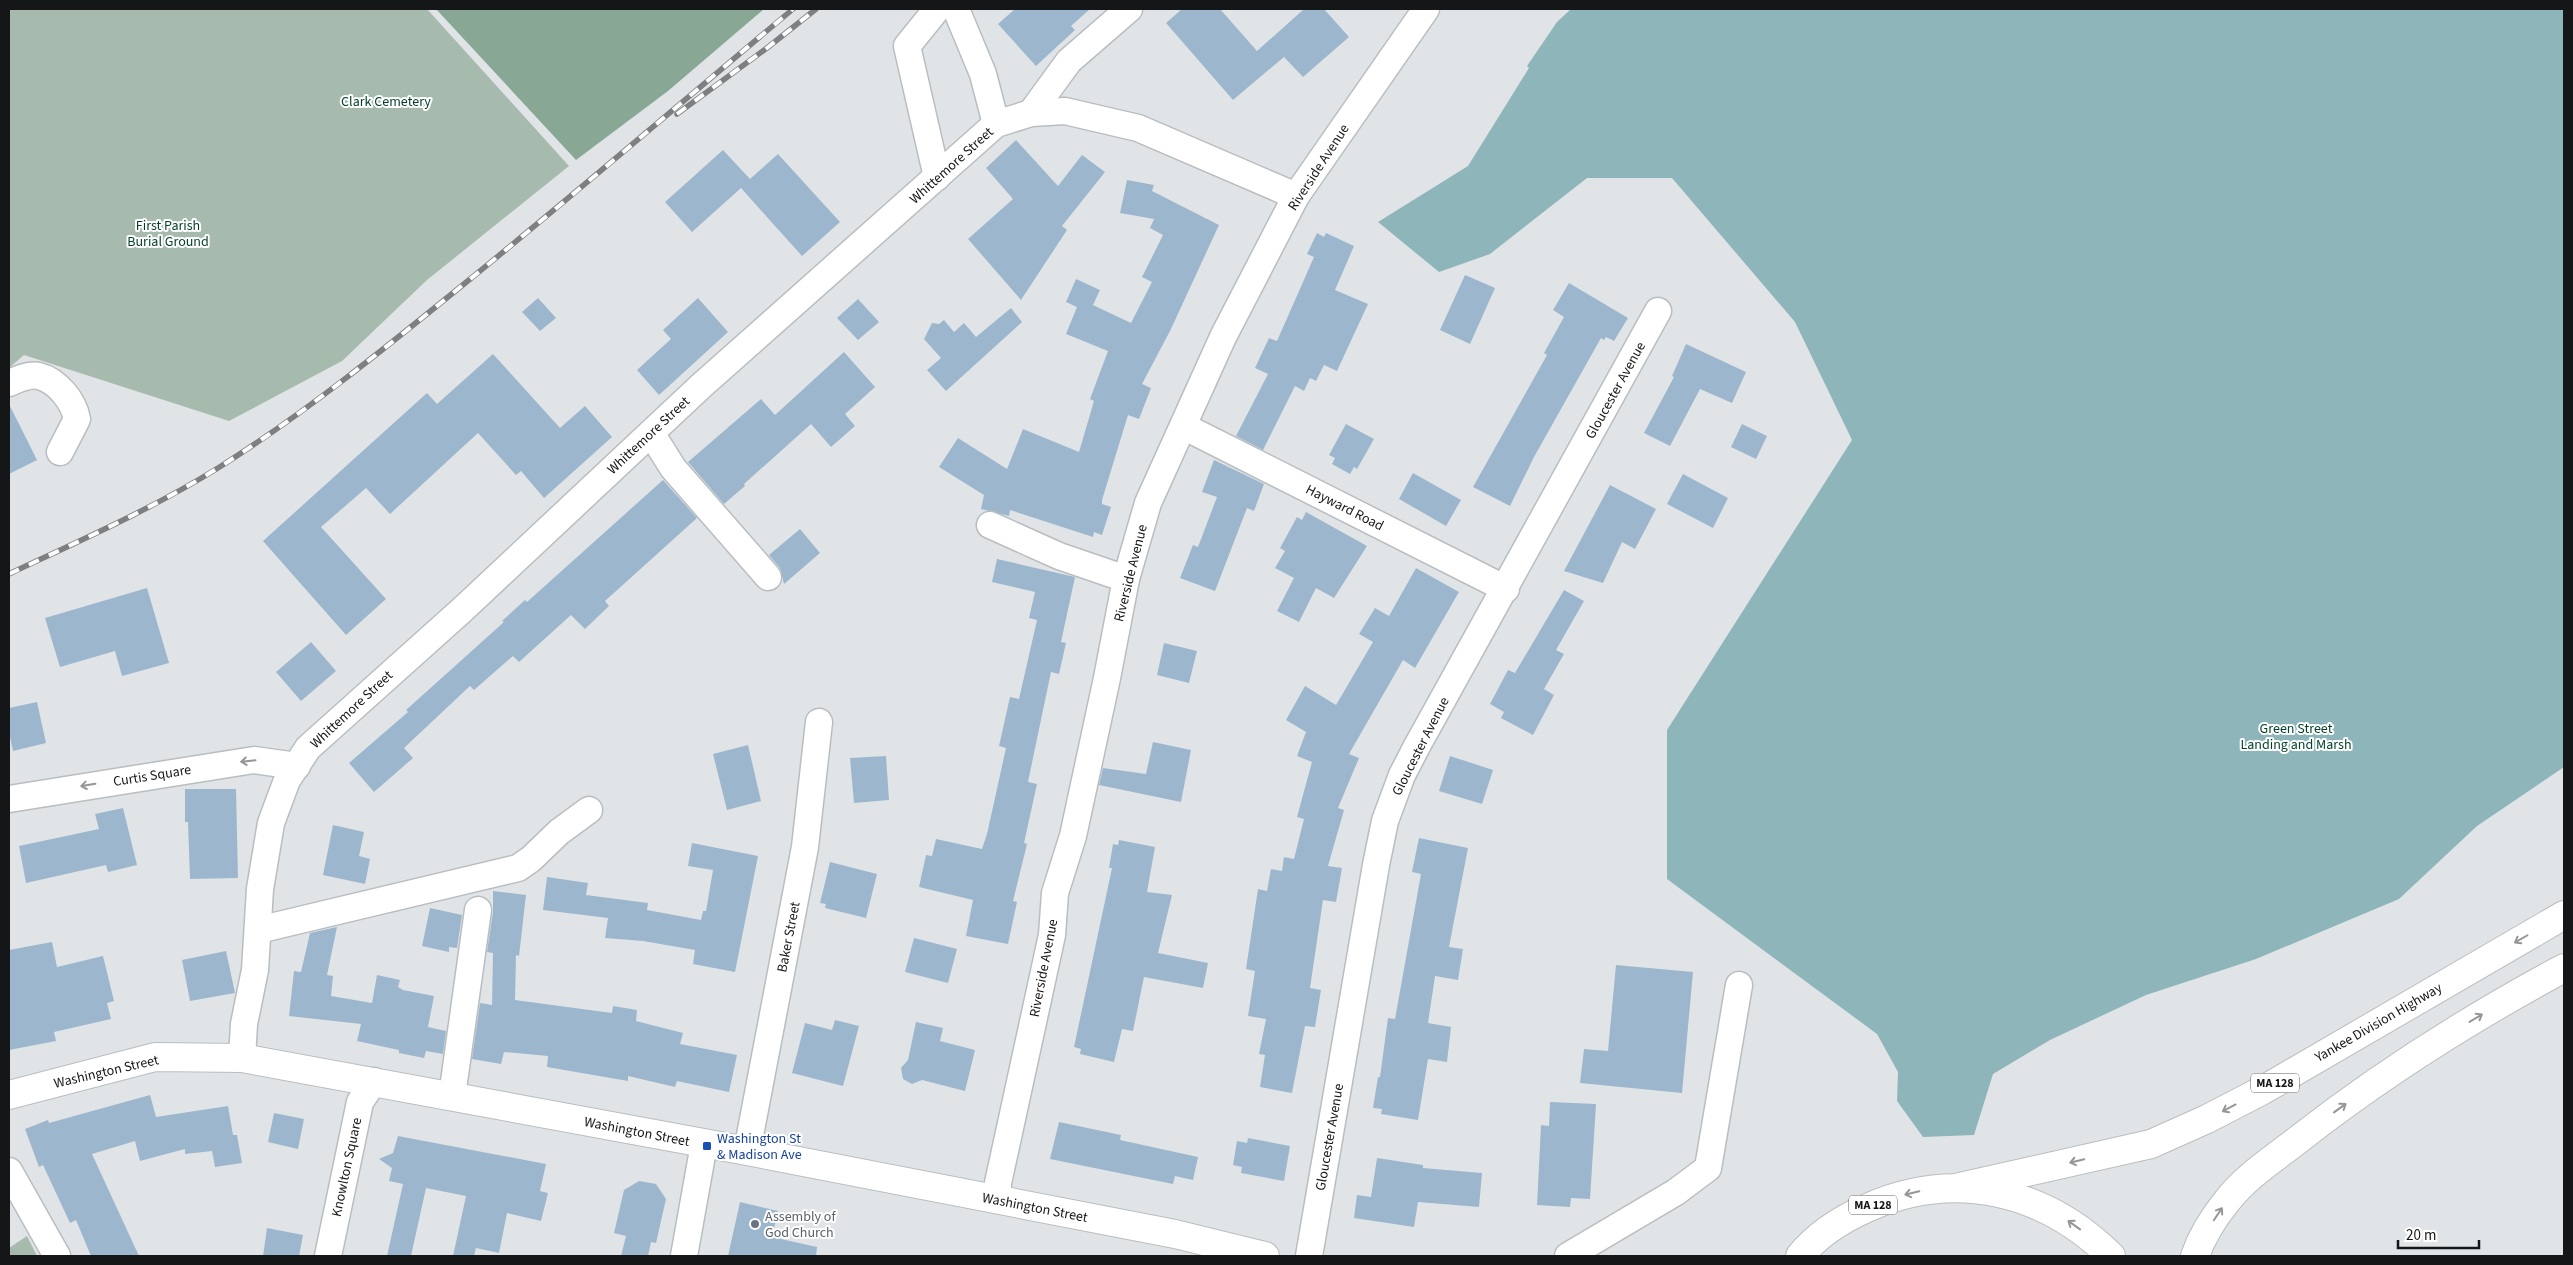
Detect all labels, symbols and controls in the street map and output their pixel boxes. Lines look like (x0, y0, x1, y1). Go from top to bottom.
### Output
park label: Clark Cemetery (341, 92, 431, 112)
street label: Riverside Avenue (1283, 120, 1354, 215)
street label: Whittemore Street (905, 122, 998, 209)
park label: First Parish Burial Ground (127, 216, 209, 252)
street label: Gloucester Avenue (1581, 338, 1651, 443)
street label: Whittemore Street (603, 392, 695, 479)
street label: Hayward Road (1302, 480, 1387, 536)
street label: Riverside Avenue (1109, 522, 1153, 624)
street label: Whittemore Street (306, 666, 398, 753)
street label: Gloucester Avenue (1387, 694, 1454, 799)
park label: Green Street Landing and Marsh (2240, 719, 2352, 755)
one-way arrow (241, 756, 257, 766)
street label: Curtis Square (112, 760, 193, 792)
one-way arrow (80, 781, 96, 791)
street label: Baker Street (772, 900, 806, 974)
street label: Riverside Avenue (1025, 917, 1063, 1019)
one-way arrow (2515, 934, 2529, 944)
street label: Yankee Division Highway (2310, 978, 2446, 1068)
one-way arrow (2468, 1013, 2482, 1023)
street label: Washington Street (52, 1050, 161, 1094)
road number: MA 128 (2251, 1074, 2299, 1092)
street label: Gloucester Avenue (1311, 1082, 1349, 1192)
one-way arrow (2222, 1103, 2237, 1113)
one-way arrow (2333, 1103, 2347, 1113)
street label: Washington Street (582, 1112, 692, 1152)
street label: Knowlton Square (327, 1116, 367, 1219)
place label: Washington St & Madison Ave (717, 1129, 802, 1165)
marker: Washington St & Madison Ave (701, 1140, 713, 1152)
one-way arrow (2069, 1157, 2085, 1166)
street label: Washington Street (980, 1188, 1090, 1228)
one-way arrow (1904, 1189, 1920, 1198)
road number: MA 128 (1849, 1196, 1897, 1214)
place label: Assembly of God Church (765, 1207, 836, 1243)
one-way arrow (2213, 1207, 2223, 1221)
marker: Assembly of God Church (749, 1218, 761, 1230)
scale bar (2398, 1218, 2479, 1250)
one-way arrow (2067, 1220, 2081, 1230)
text: 20 m (2406, 1225, 2436, 1246)

